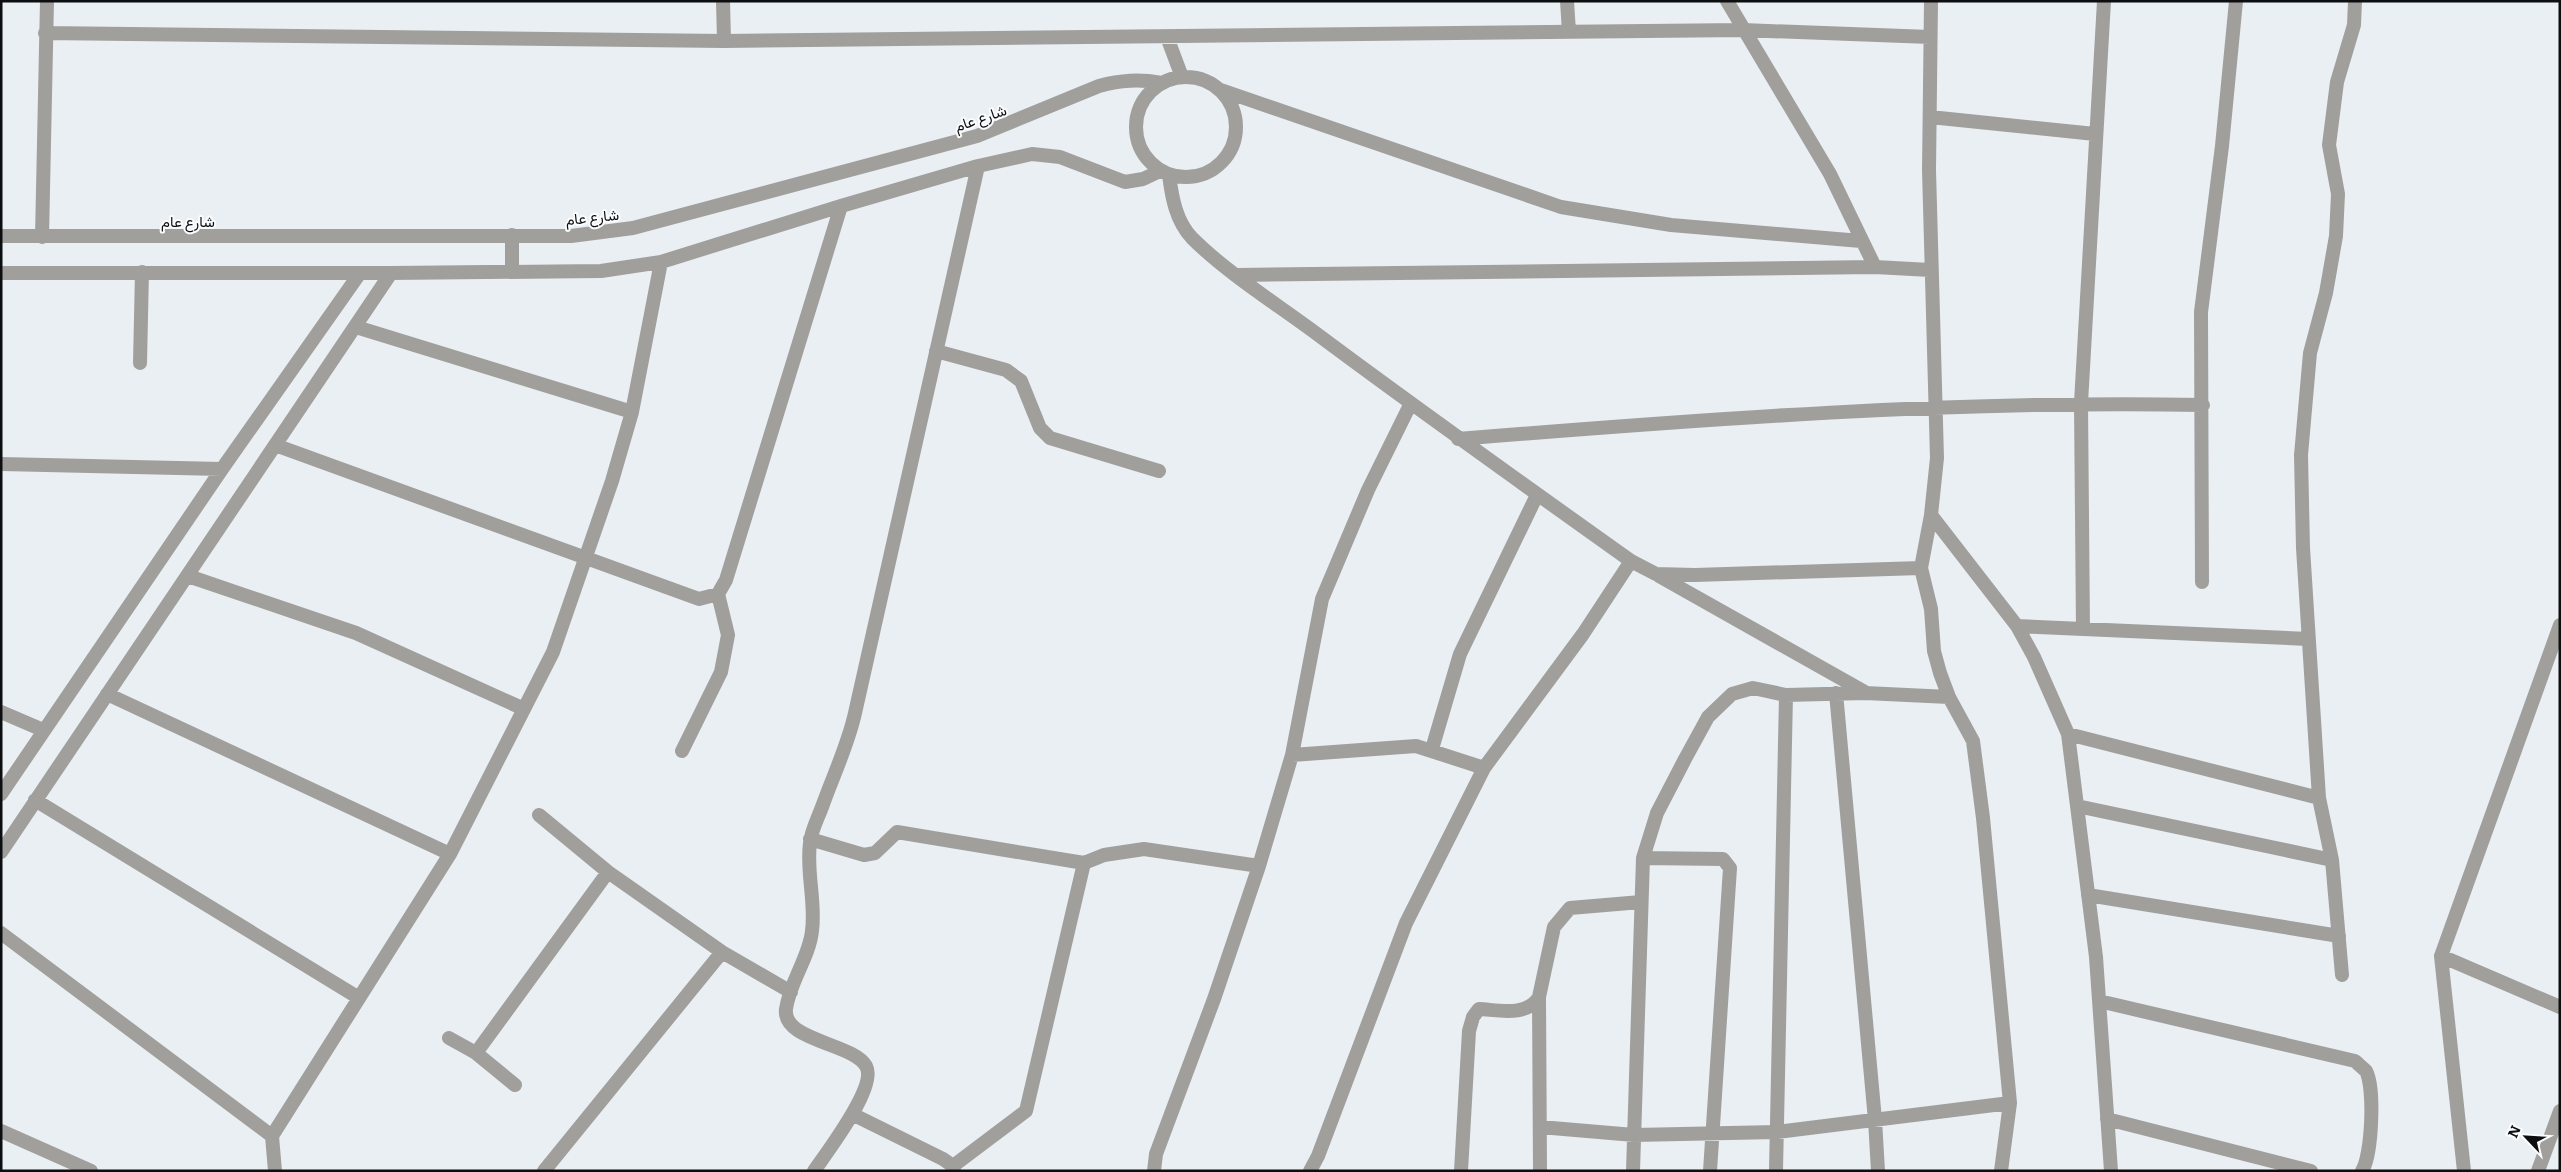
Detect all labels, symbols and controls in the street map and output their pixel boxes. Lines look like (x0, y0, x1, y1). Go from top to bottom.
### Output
street label: شارع عام (951, 97, 1010, 138)
street label: شارع عام (564, 202, 620, 231)
street label: شارع عام (161, 209, 215, 233)
north arrow (2501, 1112, 2551, 1162)
text: N (2502, 1121, 2525, 1141)

